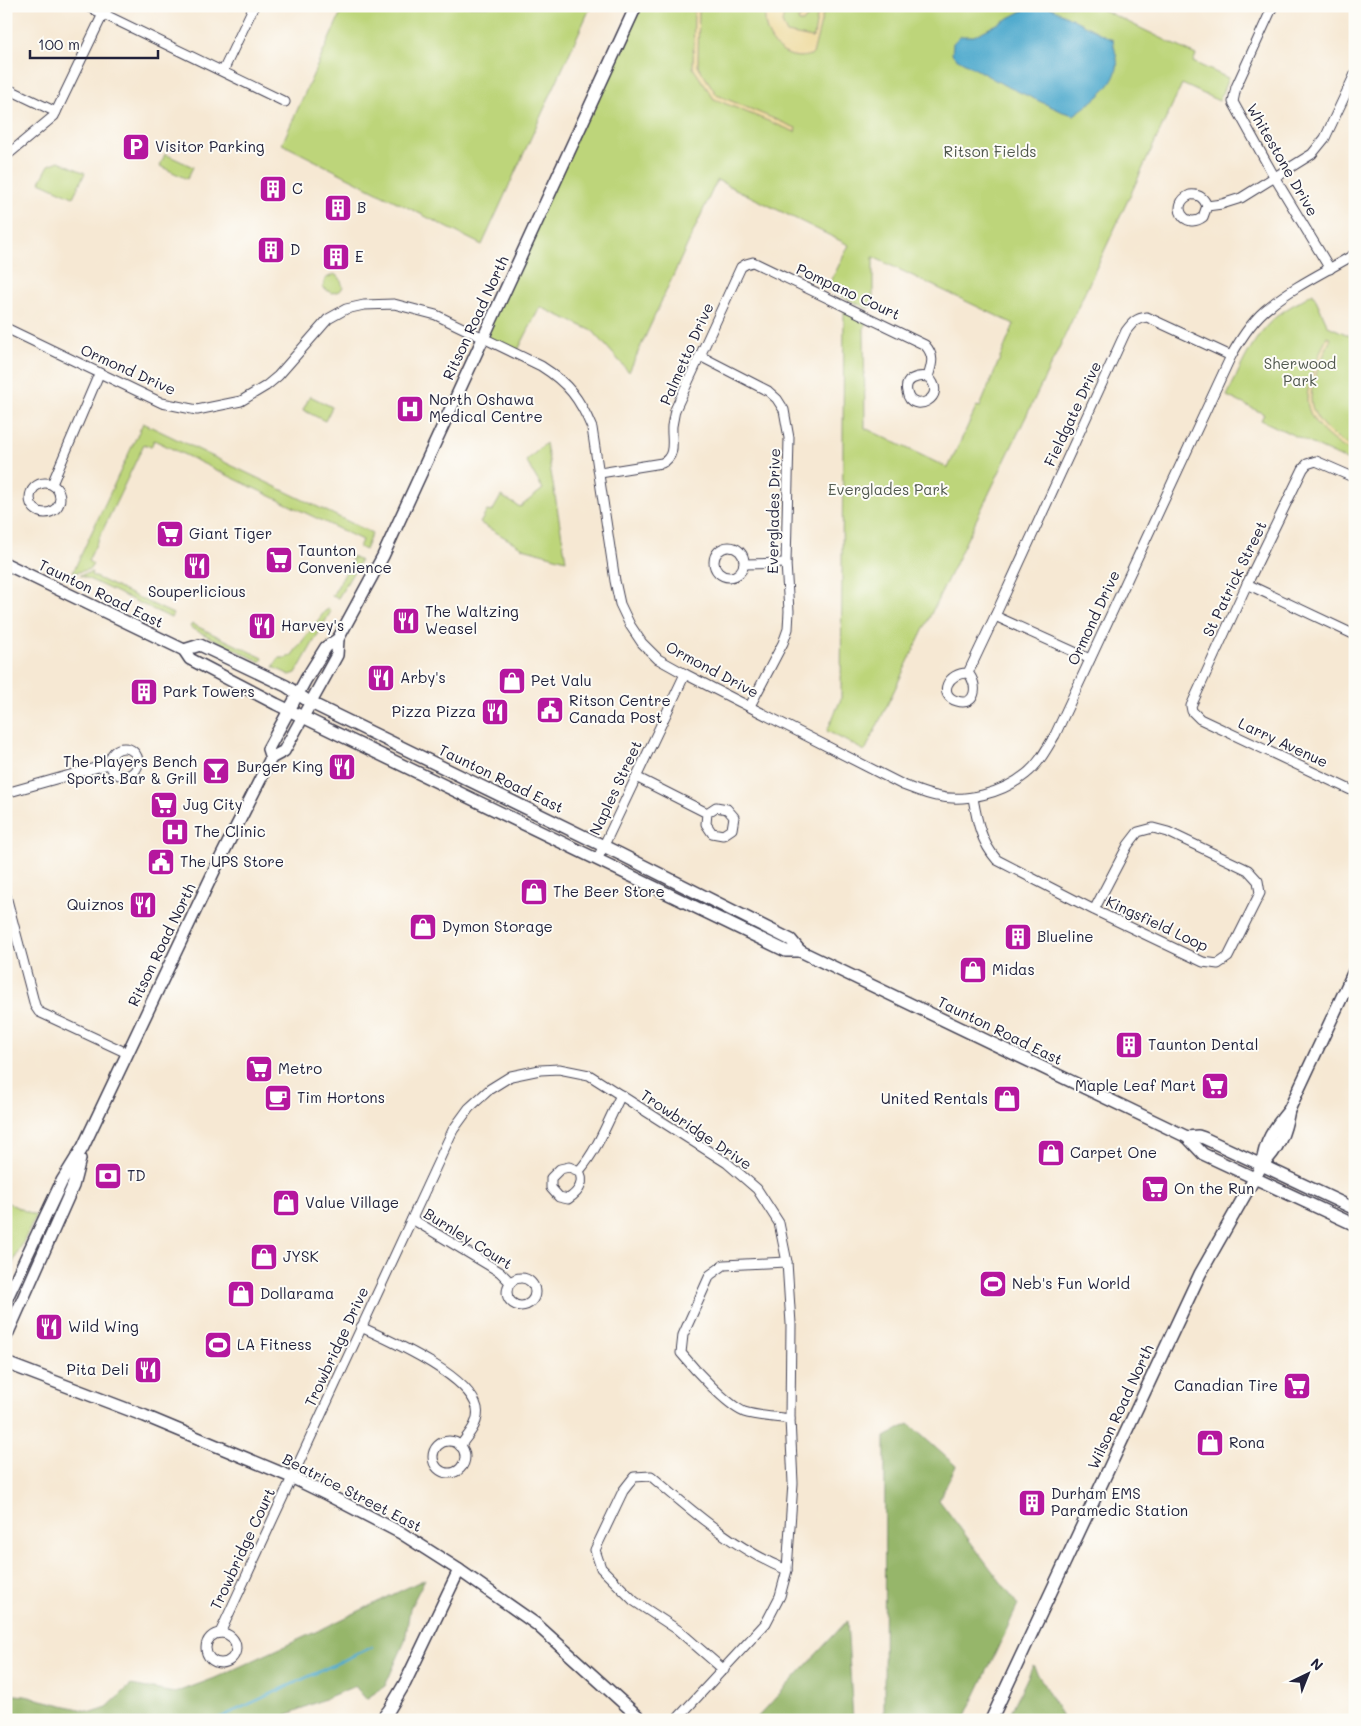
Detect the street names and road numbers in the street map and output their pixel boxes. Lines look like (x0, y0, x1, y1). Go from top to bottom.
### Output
street label: Whitestone Drive (1242, 100, 1323, 219)
street label: Ritson Road North (438, 252, 513, 383)
street label: Pompano Court (793, 258, 904, 324)
street label: Palmetto Drive (655, 299, 718, 408)
street label: Ormond Drive (78, 339, 179, 399)
street label: Fieldgate Drive (1039, 358, 1105, 469)
street label: Everglades Drive (762, 448, 784, 574)
street label: St Patrick Street (1197, 517, 1271, 640)
street label: Taunton Road East (36, 554, 167, 632)
street label: Ormond Drive (1062, 567, 1124, 668)
street label: Ormond Drive (663, 636, 762, 702)
street label: Larry Avenue (1235, 713, 1332, 772)
street label: Naples Street (584, 737, 646, 838)
street label: Taunton Road East (436, 739, 567, 817)
street label: Ritson Road North (123, 880, 200, 1010)
street label: Kingsfield Loop (1103, 891, 1212, 956)
street label: Taunton Road East (935, 991, 1066, 1069)
street label: Trowbridge Drive (637, 1085, 756, 1174)
street label: Burnley Court (420, 1203, 517, 1273)
street label: Trowbridge Drive (300, 1283, 373, 1410)
street label: Wilson Road North (1082, 1341, 1158, 1472)
street label: Beatrice Street East (279, 1448, 426, 1536)
street label: Trowbridge Court (205, 1484, 279, 1613)

